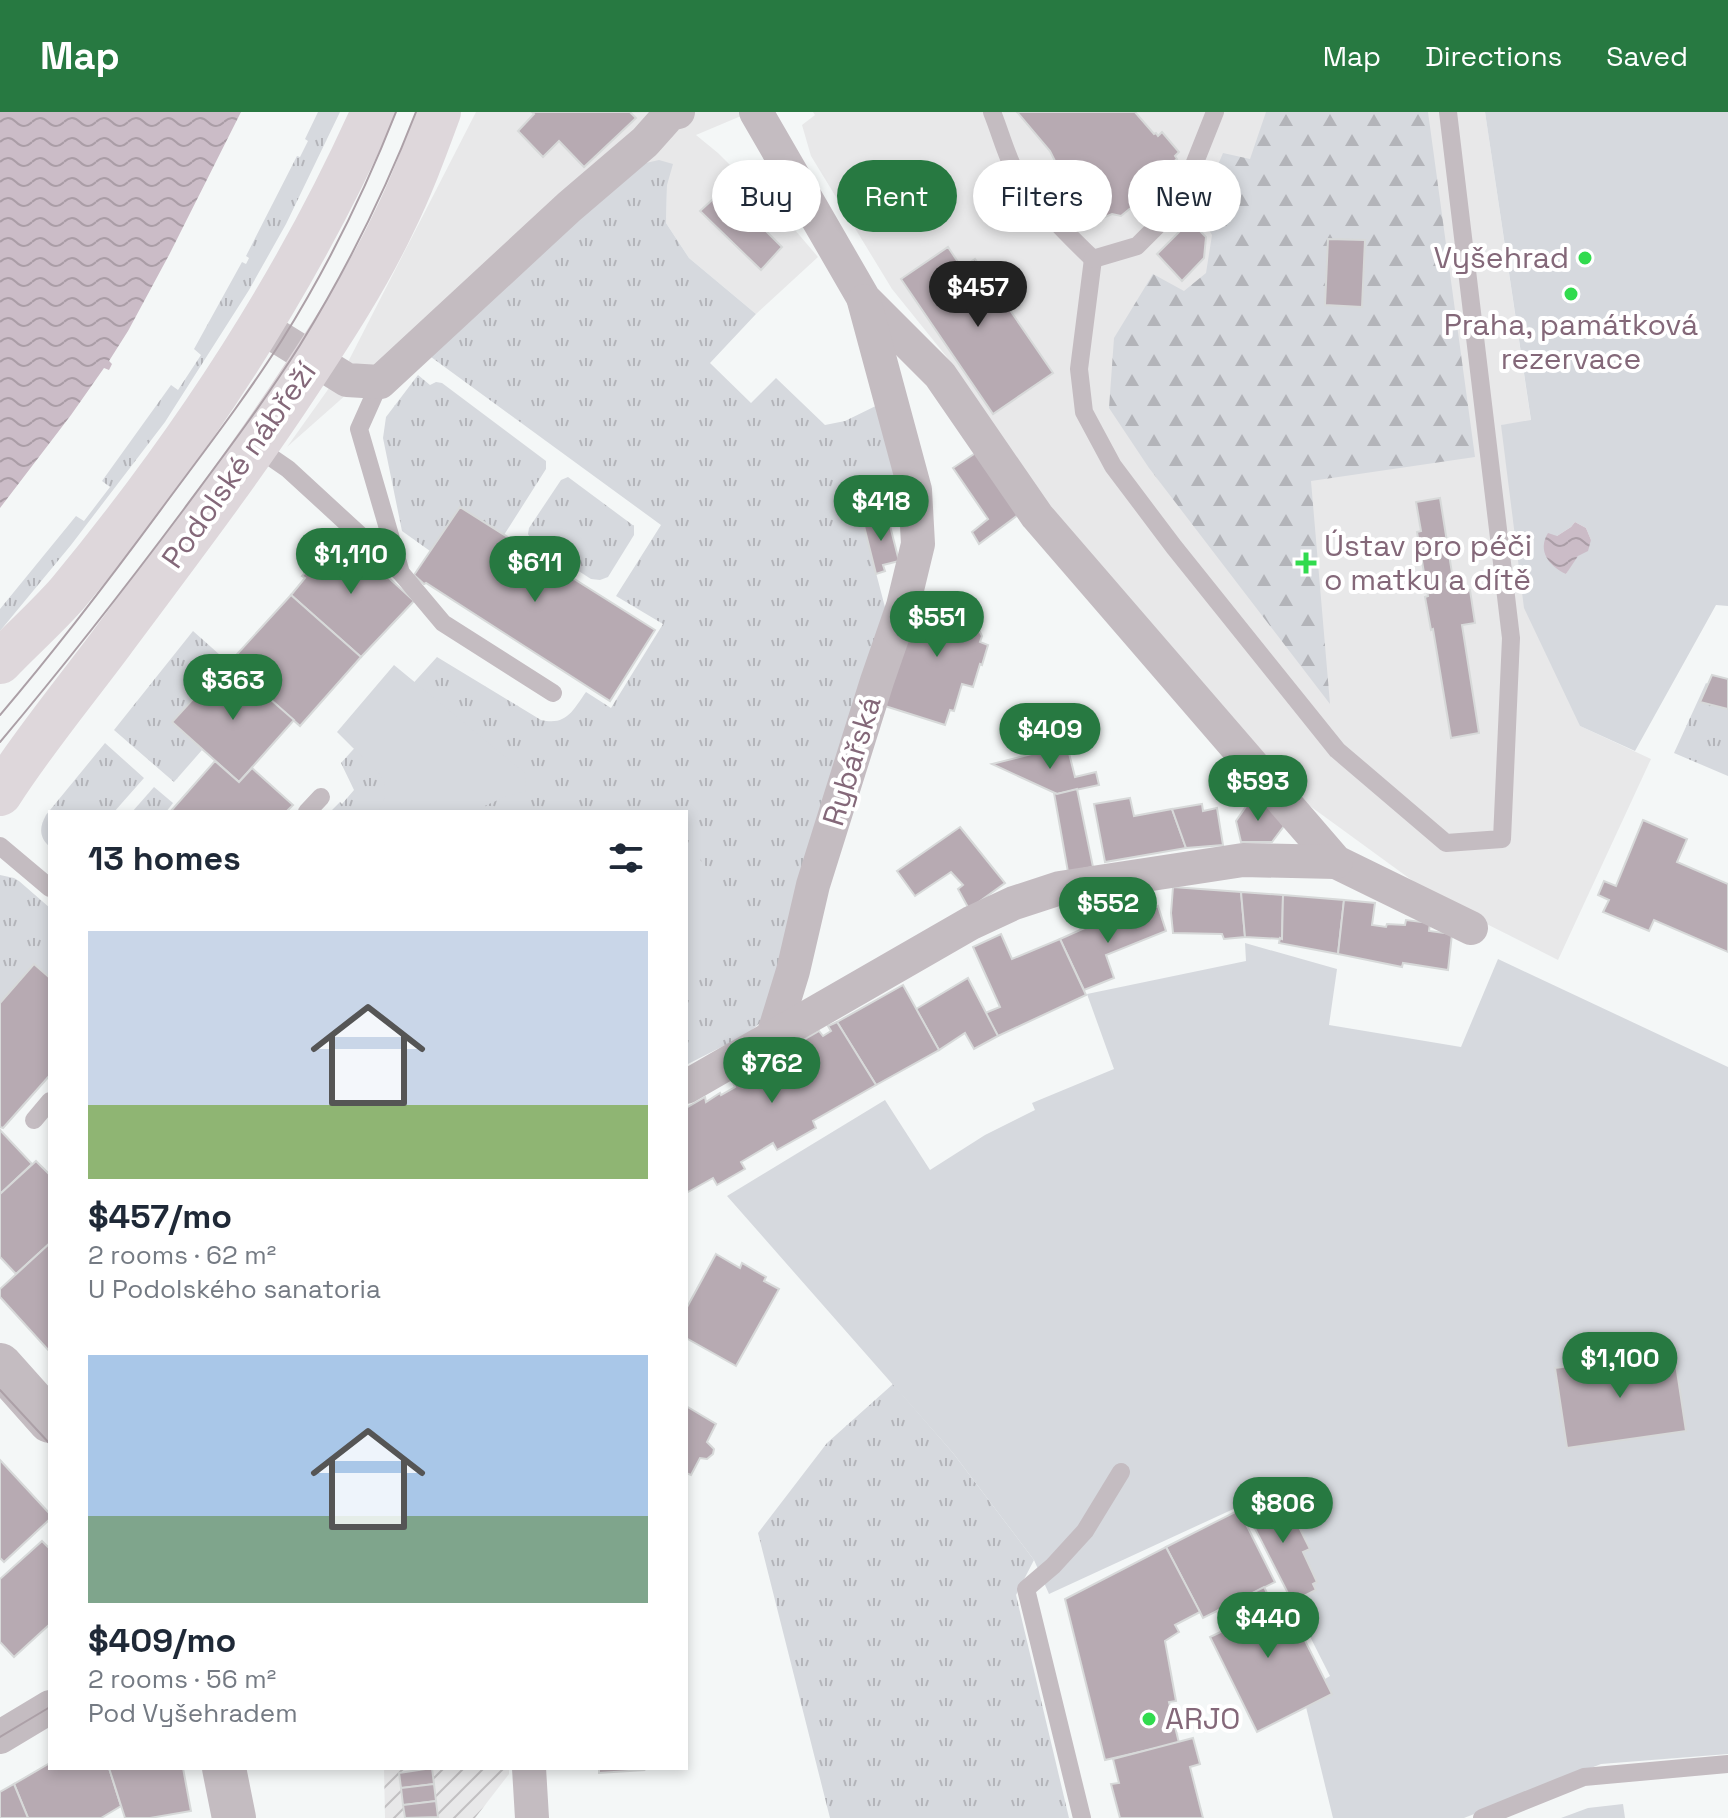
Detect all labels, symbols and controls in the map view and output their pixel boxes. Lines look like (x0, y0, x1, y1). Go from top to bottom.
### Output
text: Map (40, 32, 120, 80)
text: Map (1323, 38, 1381, 74)
text: Directions (1425, 38, 1562, 74)
text: Saved (1606, 38, 1688, 74)
chip: Buy (712, 160, 821, 232)
chip: Rent (837, 160, 957, 232)
chip: Filters (973, 160, 1112, 232)
chip: New (1128, 160, 1241, 232)
place label: Vyšehrad (1433, 238, 1569, 277)
marker: Vyšehrad (1576, 249, 1594, 267)
pin: $457 (931, 261, 1025, 329)
text: $457 (947, 270, 1009, 304)
marker: Praha, památková rezervace (1562, 285, 1580, 303)
place label: Praha, památková rezervace (1444, 305, 1698, 378)
street label: Podolské nábřeží (153, 353, 325, 576)
pin: $418 (834, 475, 928, 543)
text: $418 (852, 484, 910, 518)
place label: Ústav pro péči o matku a dítě (1324, 526, 1532, 599)
pin: $1,110 (286, 528, 416, 596)
pin: $611 (488, 536, 582, 604)
text: $1,110 (314, 537, 388, 571)
text: $611 (507, 545, 563, 579)
marker: Ústav pro péči o matku a dítě (1295, 552, 1317, 574)
pin: $551 (890, 591, 984, 659)
text: $551 (908, 600, 966, 634)
pin: $363 (186, 654, 280, 722)
text: $363 (201, 663, 265, 697)
street label: Rybářská (813, 691, 890, 831)
pin: $409 (1003, 703, 1097, 771)
text: $409 (1017, 712, 1083, 746)
pin: $593 (1211, 755, 1305, 823)
text: $593 (1226, 764, 1290, 798)
icon: filters (604, 836, 648, 880)
text: 13 homes (88, 837, 241, 880)
pin: $552 (1061, 877, 1155, 945)
text: $552 (1077, 886, 1139, 920)
icon: home (296, 983, 440, 1127)
pin: $762 (725, 1037, 819, 1105)
text: $762 (741, 1046, 803, 1080)
text: $457/mo (88, 1195, 232, 1238)
text: 2 rooms · 62 m² (88, 1238, 276, 1272)
text: U Podolského sanatoria (88, 1272, 381, 1306)
pin: $1,100 (1555, 1332, 1685, 1400)
text: $1,100 (1580, 1341, 1660, 1375)
icon: home (296, 1407, 440, 1551)
pin: $806 (1236, 1477, 1330, 1545)
text: $806 (1251, 1486, 1315, 1520)
pin: $440 (1221, 1592, 1315, 1660)
text: $440 (1235, 1601, 1301, 1635)
text: $409/mo (88, 1619, 236, 1662)
text: 2 rooms · 56 m² (88, 1662, 276, 1696)
text: Pod Vyšehradem (88, 1696, 298, 1730)
place label: ARJO (1165, 1699, 1240, 1738)
marker: ARJO (1140, 1710, 1158, 1728)

